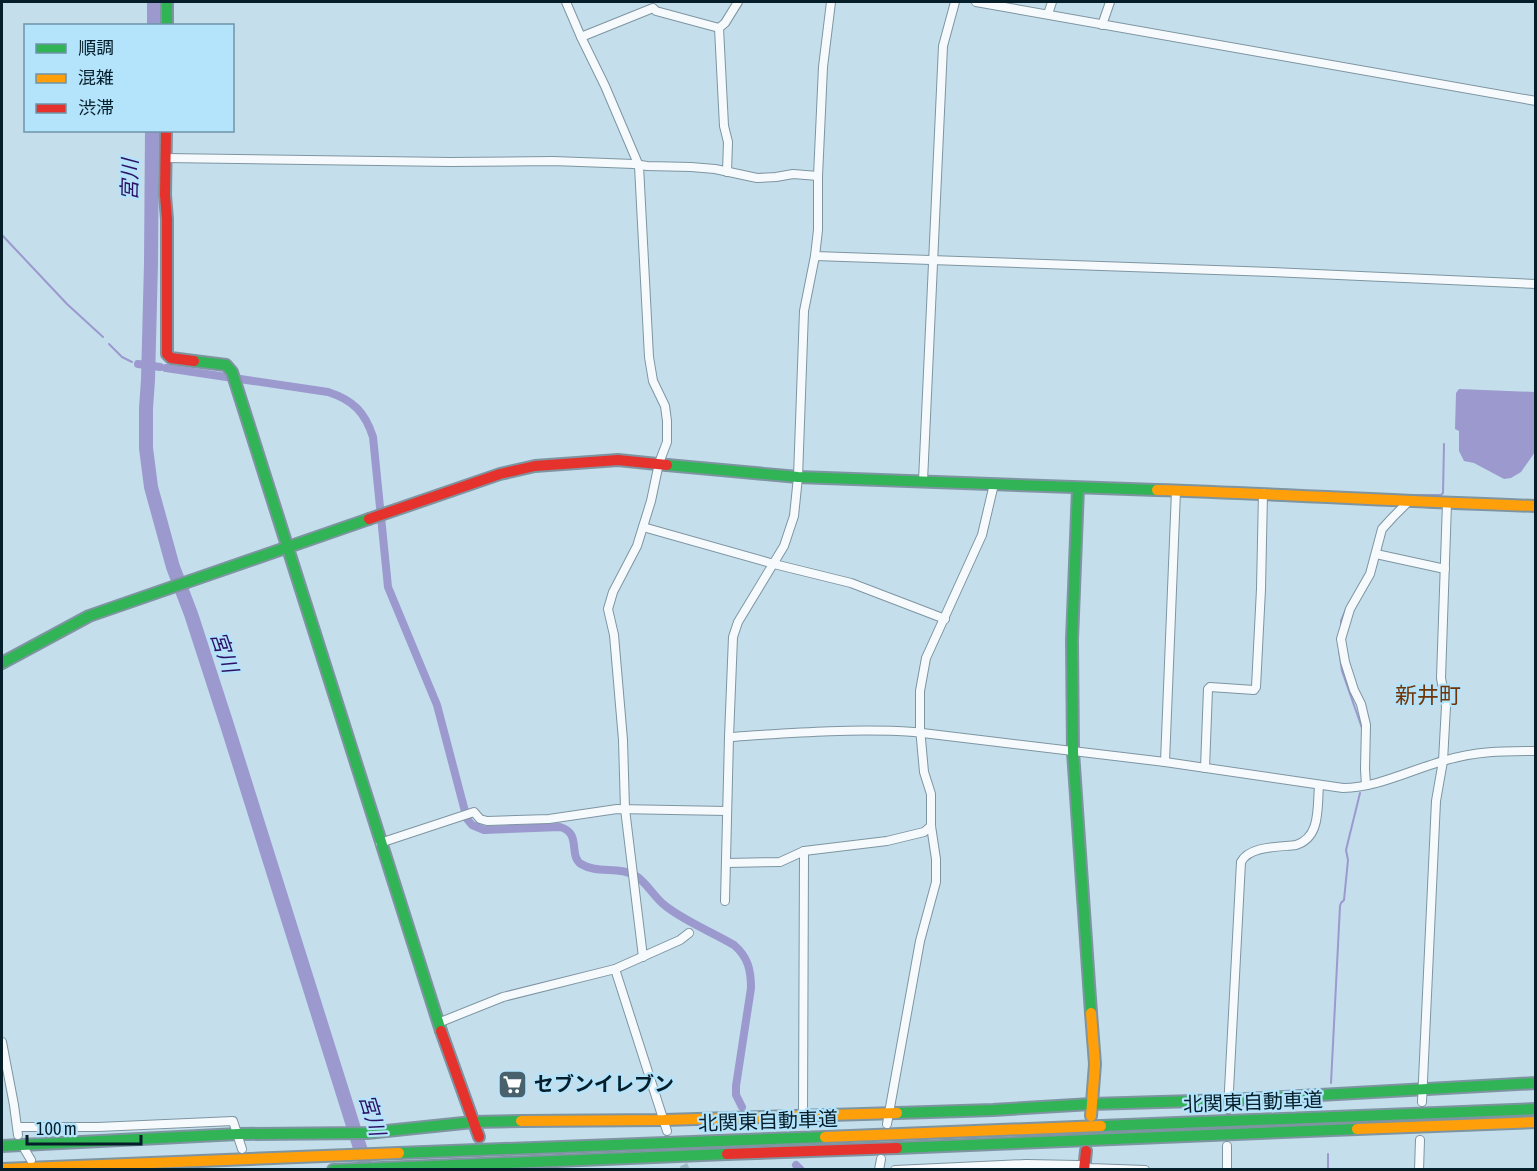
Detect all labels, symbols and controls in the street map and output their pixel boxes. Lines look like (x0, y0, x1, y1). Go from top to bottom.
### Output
legend (24, 24, 234, 132)
text: 順調 (78, 37, 114, 58)
text: 混雑 (78, 67, 114, 88)
text: 渋滞 (78, 97, 114, 118)
water label: 宮川 (117, 157, 141, 201)
water label: 宮川 (207, 628, 244, 677)
district label: 新井町 (1395, 682, 1461, 708)
supermarket icon: セブンイレブン (497, 1068, 529, 1100)
place label: セブンイレブン (534, 1072, 674, 1095)
street label: 北関東自動車道 (1183, 1088, 1323, 1115)
water label: 宮川 (355, 1091, 391, 1140)
street label: 北関東自動車道 (698, 1107, 838, 1134)
scale bar (27, 1108, 141, 1146)
text: 100 m (36, 1118, 77, 1139)

